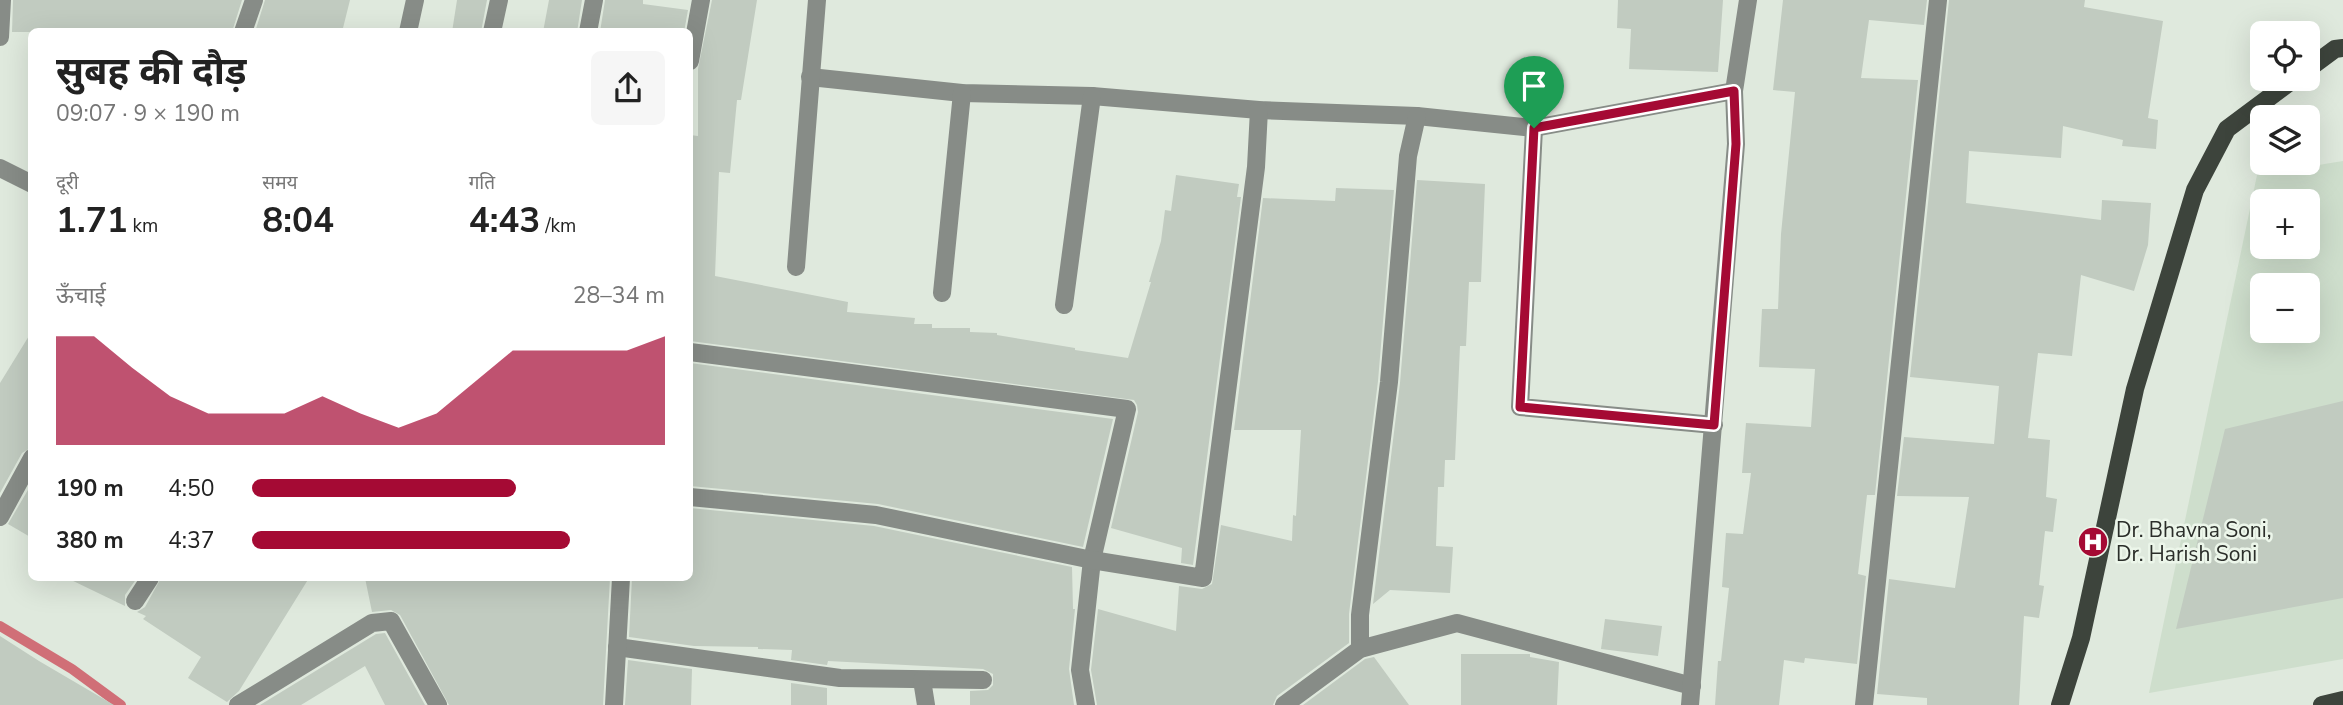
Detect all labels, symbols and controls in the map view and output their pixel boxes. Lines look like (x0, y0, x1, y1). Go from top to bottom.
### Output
map controls (2250, 21, 2320, 343)
button: locate (2250, 21, 2320, 91)
text: सुबह की दौड़ (56, 46, 247, 97)
button: share (591, 51, 665, 125)
pin (1504, 56, 1564, 128)
icon: arrive (1515, 67, 1553, 105)
text: 09:07 · 9 × 190 m (56, 98, 240, 129)
button: layers (2250, 105, 2320, 175)
text: दूरी (56, 170, 79, 196)
text: समय (262, 170, 298, 196)
text: गति (469, 170, 495, 196)
button: + (2250, 189, 2320, 259)
text: 1.71 (56, 197, 128, 244)
text: 8:04 (262, 197, 334, 244)
text: 4:43 (469, 197, 540, 244)
text: km (128, 213, 158, 239)
text: /km (540, 213, 576, 239)
button: − (2250, 273, 2320, 343)
text: ऊँचाई (56, 280, 106, 311)
text: 28–34 m (573, 280, 665, 311)
text: 190 m (56, 473, 124, 504)
text: 4:50 (168, 473, 215, 504)
place label: Dr. Bhavna Soni, Dr. Harish Soni (2116, 516, 2271, 568)
text: 380 m (56, 525, 124, 556)
text: 4:37 (168, 525, 215, 556)
hospital icon: Dr. Bhavna Soni, Dr. Harish Soni (2076, 525, 2110, 559)

